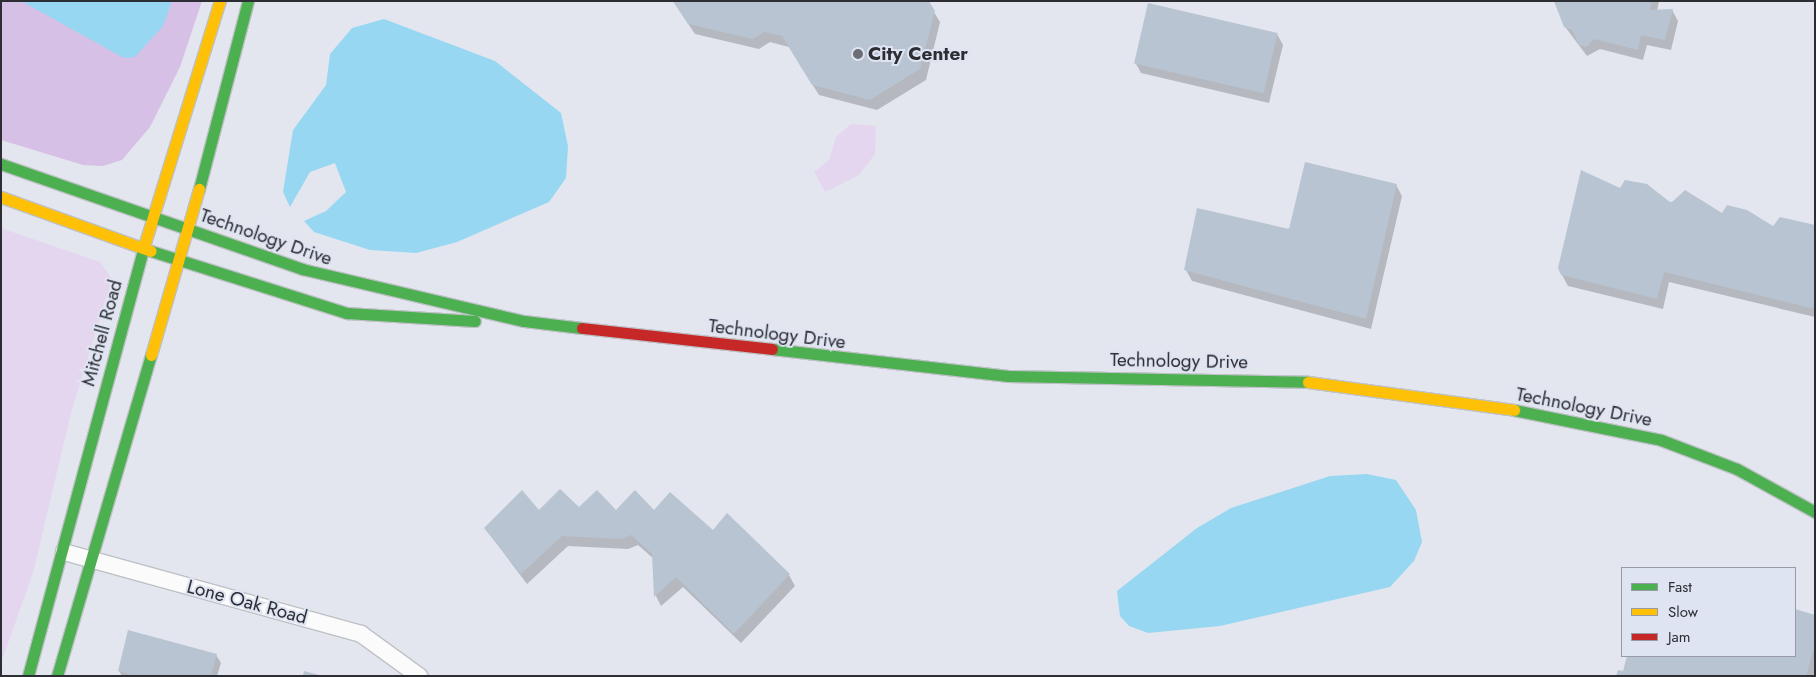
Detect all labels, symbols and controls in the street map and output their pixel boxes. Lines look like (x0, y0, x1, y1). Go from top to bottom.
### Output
place label: City Center (868, 43, 968, 65)
marker: City Center (852, 48, 864, 60)
street label: Technology Drive (197, 204, 335, 270)
street label: Mitchell Road (77, 277, 127, 389)
street label: Technology Drive (707, 314, 847, 354)
street label: Technology Drive (1110, 348, 1248, 374)
street label: Technology Drive (1514, 383, 1654, 431)
legend (1621, 567, 1796, 657)
street label: Lone Oak Road (184, 575, 310, 629)
text: Fast (1668, 576, 1692, 598)
text: Slow (1668, 601, 1698, 623)
text: Jam (1668, 626, 1691, 648)

